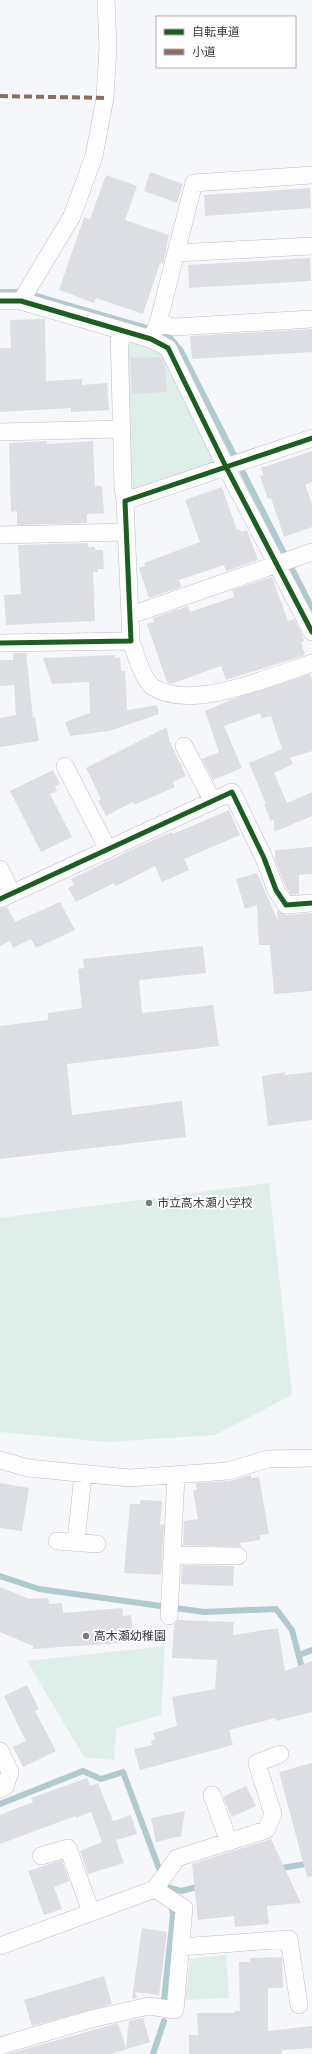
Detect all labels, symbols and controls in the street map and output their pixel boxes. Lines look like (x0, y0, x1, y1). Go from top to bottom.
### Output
legend (156, 16, 296, 68)
text: 自転車道 (192, 25, 240, 39)
text: 小道 (192, 45, 216, 59)
place label: 市立高木瀬小学校 (157, 1196, 253, 1210)
marker: 市立高木瀬小学校 (144, 1198, 154, 1208)
place label: 高木瀬幼稚園 (94, 1629, 166, 1643)
marker: 高木瀬幼稚園 (81, 1631, 91, 1641)

